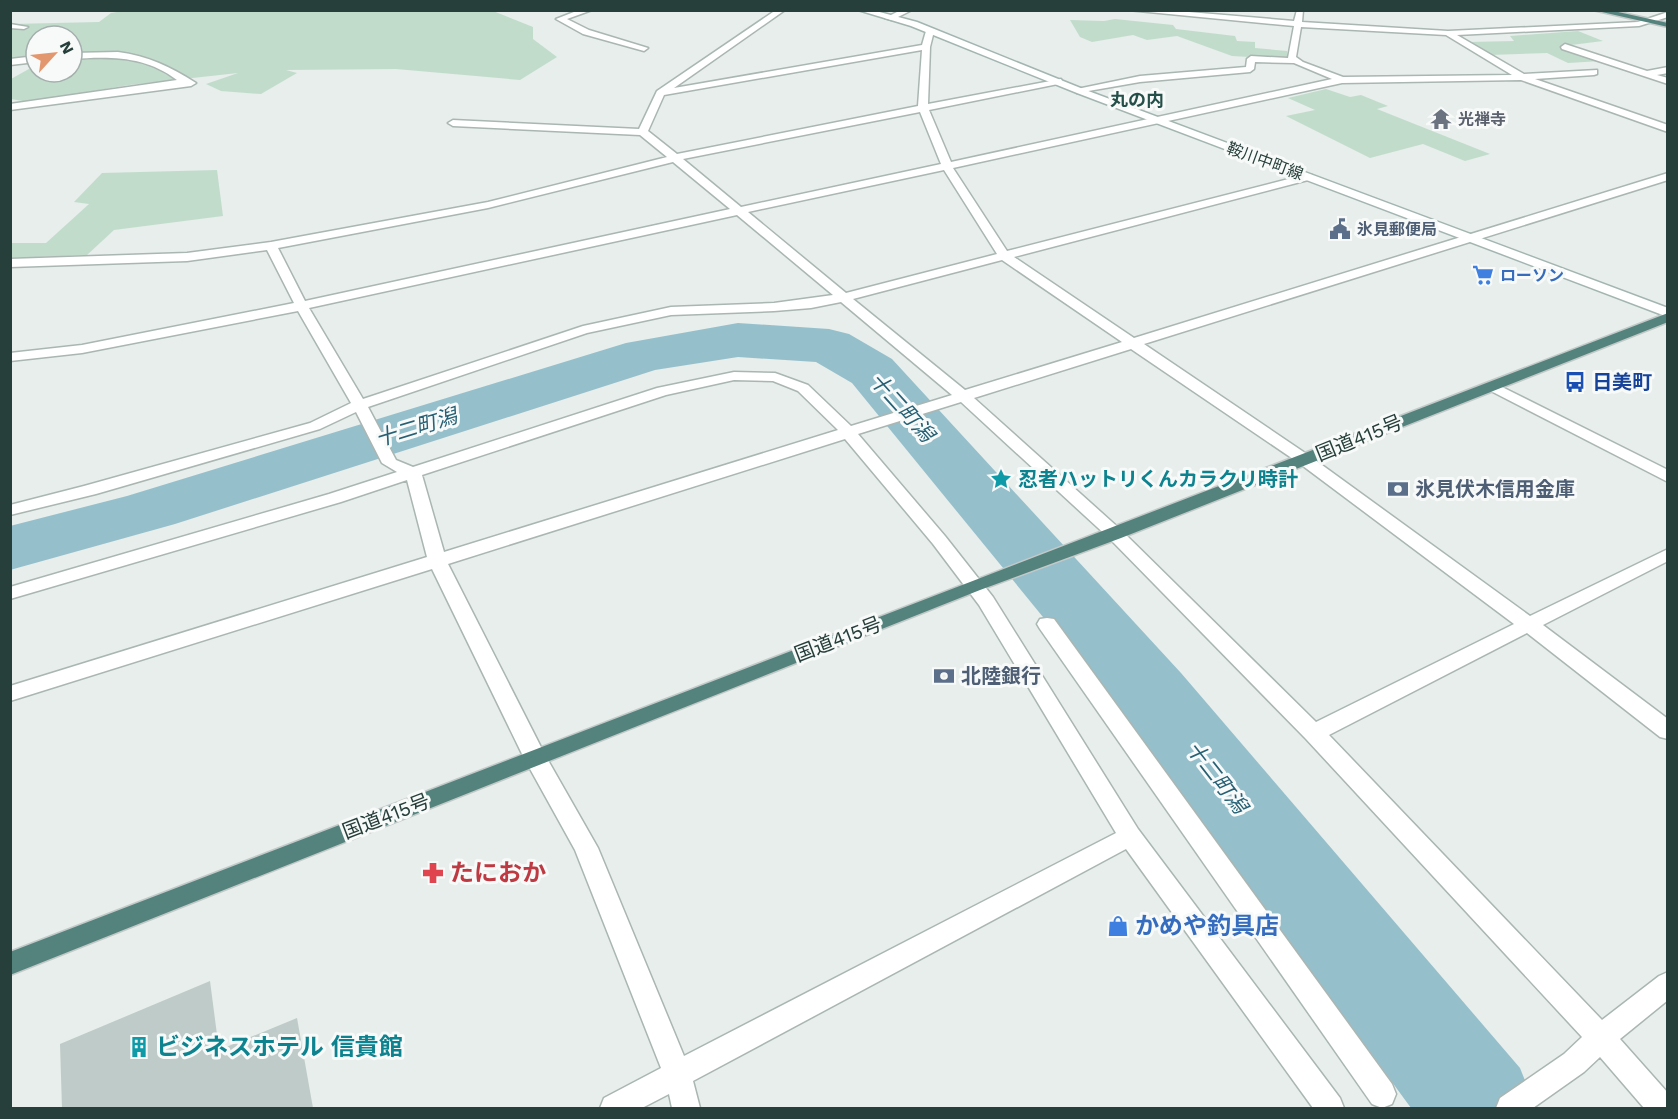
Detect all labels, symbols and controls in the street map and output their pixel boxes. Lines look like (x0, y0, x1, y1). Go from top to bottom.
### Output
north arrow (24, 24, 84, 84)
text: N (56, 38, 78, 57)
district label: 丸の内 (1110, 89, 1164, 110)
temple icon: 光禅寺 (1429, 107, 1453, 131)
place label: 光禅寺 (1458, 110, 1506, 129)
street label: 鞍川中町線 (1224, 138, 1306, 184)
public building icon: 氷見郵便局 (1328, 217, 1352, 241)
place label: 氷見郵便局 (1357, 220, 1437, 239)
supermarket icon: ローソン (1471, 263, 1495, 287)
place label: ローソン (1500, 266, 1564, 285)
water label: 十二町潟 (865, 367, 941, 449)
bus stop icon: 日美町 (1563, 370, 1587, 394)
place label: 日美町 (1592, 370, 1652, 394)
water label: 十二町潟 (372, 402, 463, 451)
street label: 国道415号 (1312, 410, 1406, 466)
place icon: 忍者ハットリくんカラクリ時計 (989, 467, 1013, 491)
place label: 忍者ハットリくんカラクリ時計 (1018, 467, 1298, 491)
bank icon: 氷見伏木信用金庫 (1386, 477, 1410, 501)
place label: 氷見伏木信用金庫 (1415, 477, 1575, 501)
street label: 国道415号 (791, 611, 885, 667)
bank icon: 北陸銀行 (932, 664, 956, 688)
place label: 北陸銀行 (961, 664, 1041, 688)
water label: 十二町潟 (1181, 736, 1255, 820)
street label: 国道415号 (339, 788, 433, 844)
place label: たにおか (450, 859, 546, 887)
pharmacy icon: たにおか (421, 861, 445, 885)
place label: かめや釣具店 (1135, 912, 1279, 940)
shop icon: かめや釣具店 (1106, 914, 1130, 938)
place label: ビジネスホテル 信貴館 (156, 1033, 403, 1061)
building icon: ビジネスホテル 信貴館 (127, 1035, 151, 1059)

